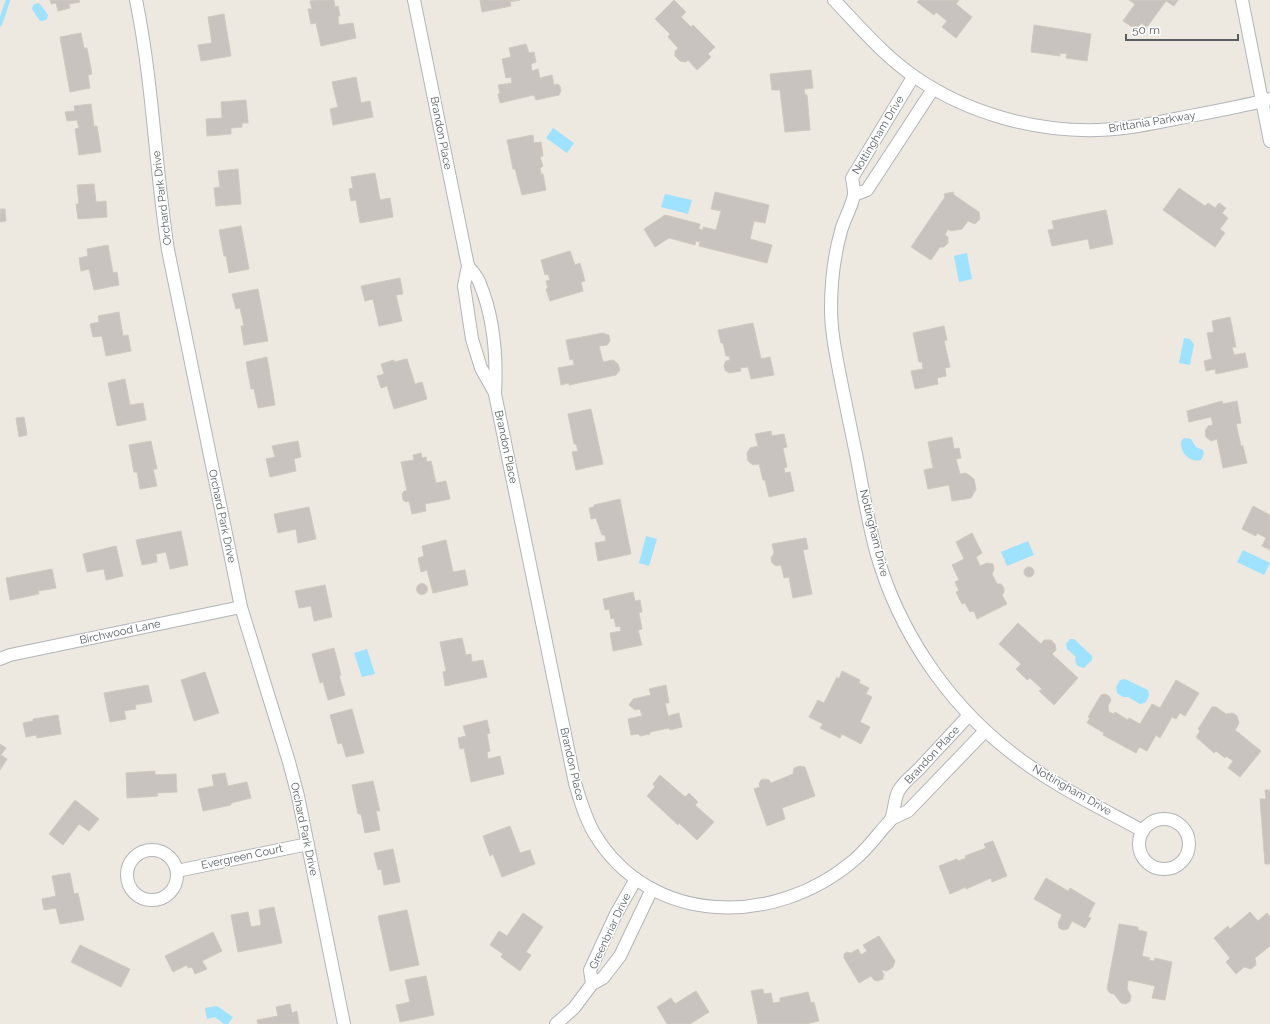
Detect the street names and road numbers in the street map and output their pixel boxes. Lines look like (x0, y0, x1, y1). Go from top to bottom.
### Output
street label: Nottingham Drive (849, 93, 907, 177)
street label: Brandon Place (428, 95, 455, 171)
street label: Brittania Parkway (1108, 109, 1196, 135)
street label: Orchard Park Drive (150, 149, 174, 246)
street label: Brandon Place (492, 409, 520, 485)
street label: Orchard Park Drive (206, 468, 238, 564)
street label: Nottingham Drive (857, 488, 891, 578)
street label: Birchwood Lane (78, 617, 162, 647)
street label: Brandon Place (902, 723, 963, 787)
street label: Brandon Place (557, 726, 587, 802)
street label: Nottingham Drive (1030, 762, 1114, 818)
street label: Orchard Park Drive (288, 781, 320, 877)
street label: Evergreen Court (200, 842, 284, 872)
street label: Greenbriar Drive (587, 890, 634, 971)

